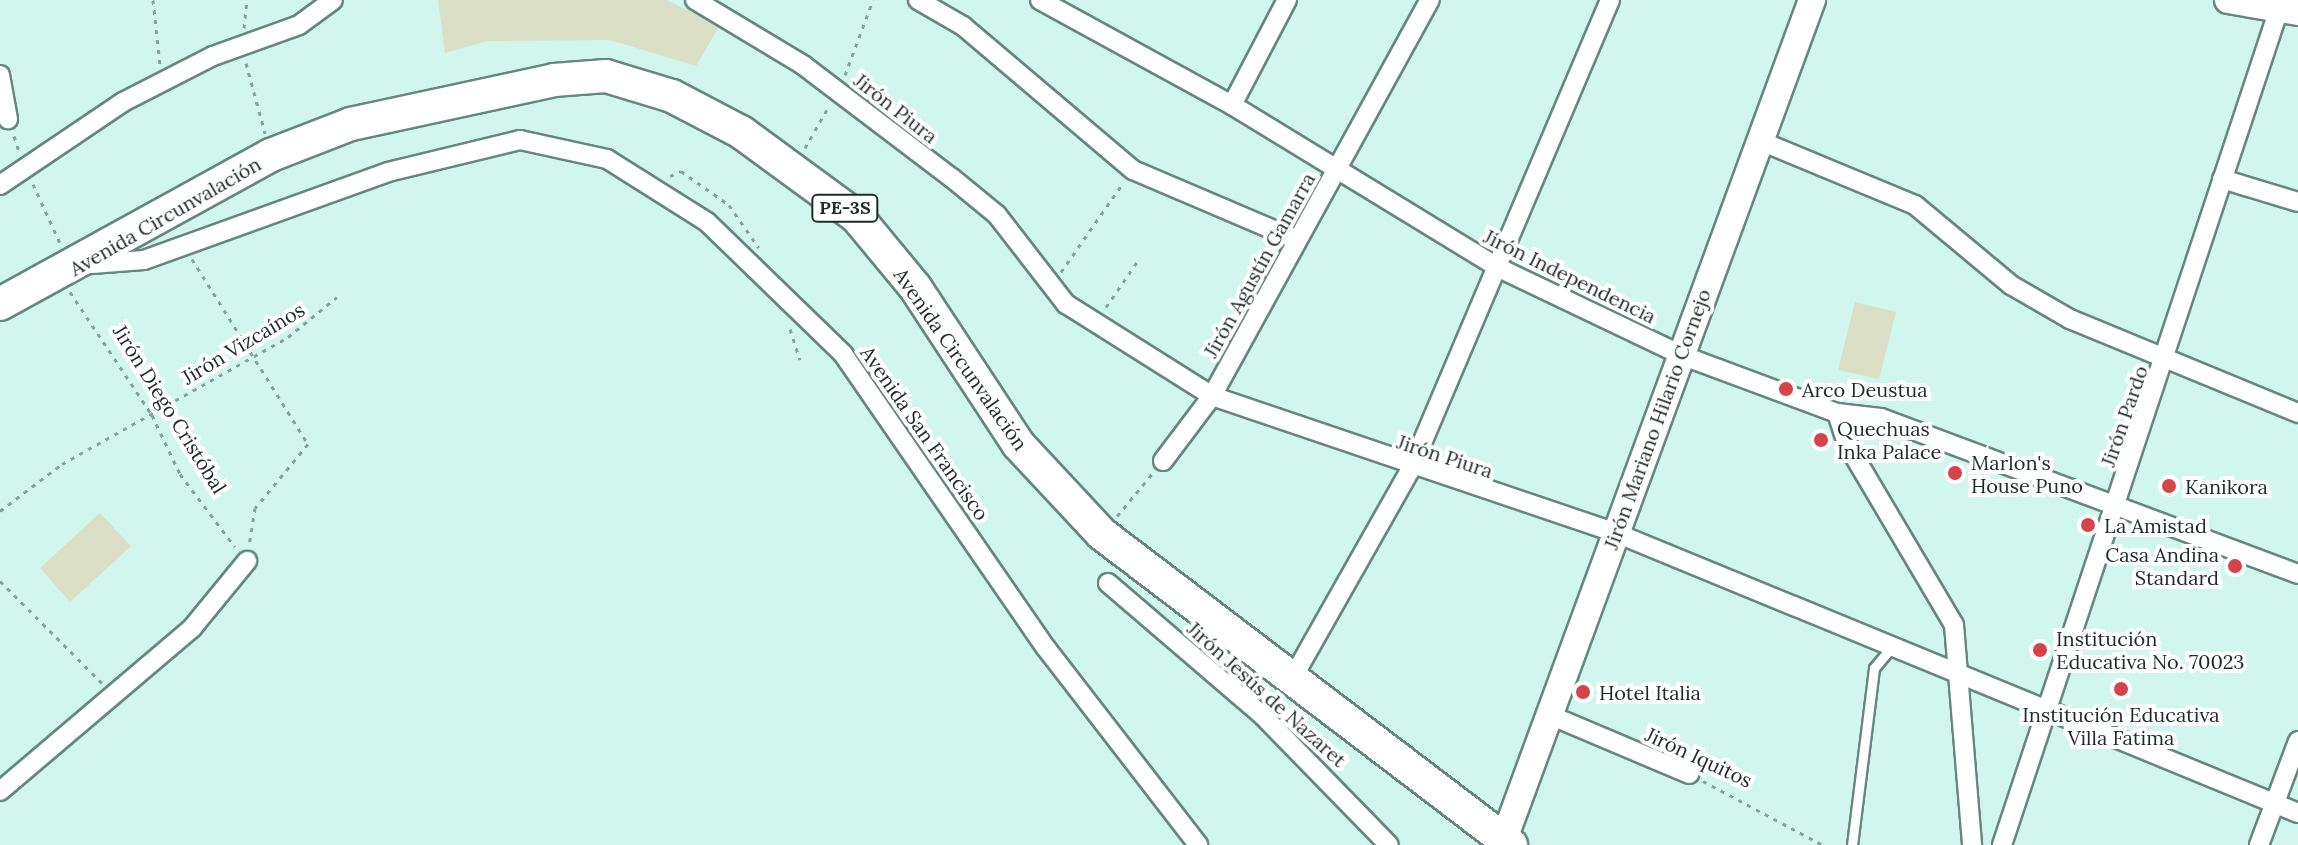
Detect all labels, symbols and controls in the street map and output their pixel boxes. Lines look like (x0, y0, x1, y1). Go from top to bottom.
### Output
street label: Jirón Piura (850, 68, 942, 148)
street label: Avenida Circunvalación (65, 151, 265, 281)
street label: Jirón Agustín Gamarra (1198, 168, 1320, 362)
road number: PE-3S (811, 194, 879, 222)
street label: Jirón Independencia (1480, 224, 1660, 328)
street label: Avenida Circunvalación (889, 263, 1033, 455)
street label: Jirón Mariano Hilario Cornejo (1599, 286, 1715, 552)
street label: Jirón Vizcaínos (177, 297, 309, 389)
street label: Jirón Diego Cristóbal (108, 320, 232, 498)
street label: Avenida San Francisco (856, 341, 994, 525)
street label: Jirón Pardo (2096, 362, 2152, 470)
place label: Arco Deustua (1802, 377, 1927, 401)
marker: Arco Deustua (1777, 380, 1795, 398)
place label: Quechuas Inka Palace (1837, 416, 1941, 463)
street label: Jirón Piura (1394, 429, 1496, 483)
marker: Quechuas Inka Palace (1812, 431, 1830, 449)
place label: Marlon's House Puno (1971, 450, 2083, 497)
marker: Marlon's House Puno (1946, 464, 1964, 482)
place label: Kanikora (2185, 474, 2268, 498)
marker: Kanikora (2160, 477, 2178, 495)
place label: La Amistad (2104, 513, 2207, 537)
marker: La Amistad (2079, 516, 2097, 534)
place label: Casa Andina Standard (2105, 542, 2219, 589)
marker: Casa Andina Standard (2226, 557, 2244, 575)
street label: Jirón Jesús de Nazaret (1183, 616, 1351, 772)
place label: Institución Educativa No. 70023 (2056, 626, 2244, 673)
marker: Institución Educativa No. 70023 (2031, 641, 2049, 659)
place label: Hotel Italia (1599, 680, 1701, 704)
marker: Institución Educativa Villa Fatima (2112, 680, 2130, 698)
marker: Hotel Italia (1574, 683, 1592, 701)
place label: Institución Educativa Villa Fatima (2022, 702, 2220, 749)
street label: Jirón Iquitos (1642, 722, 1756, 792)

